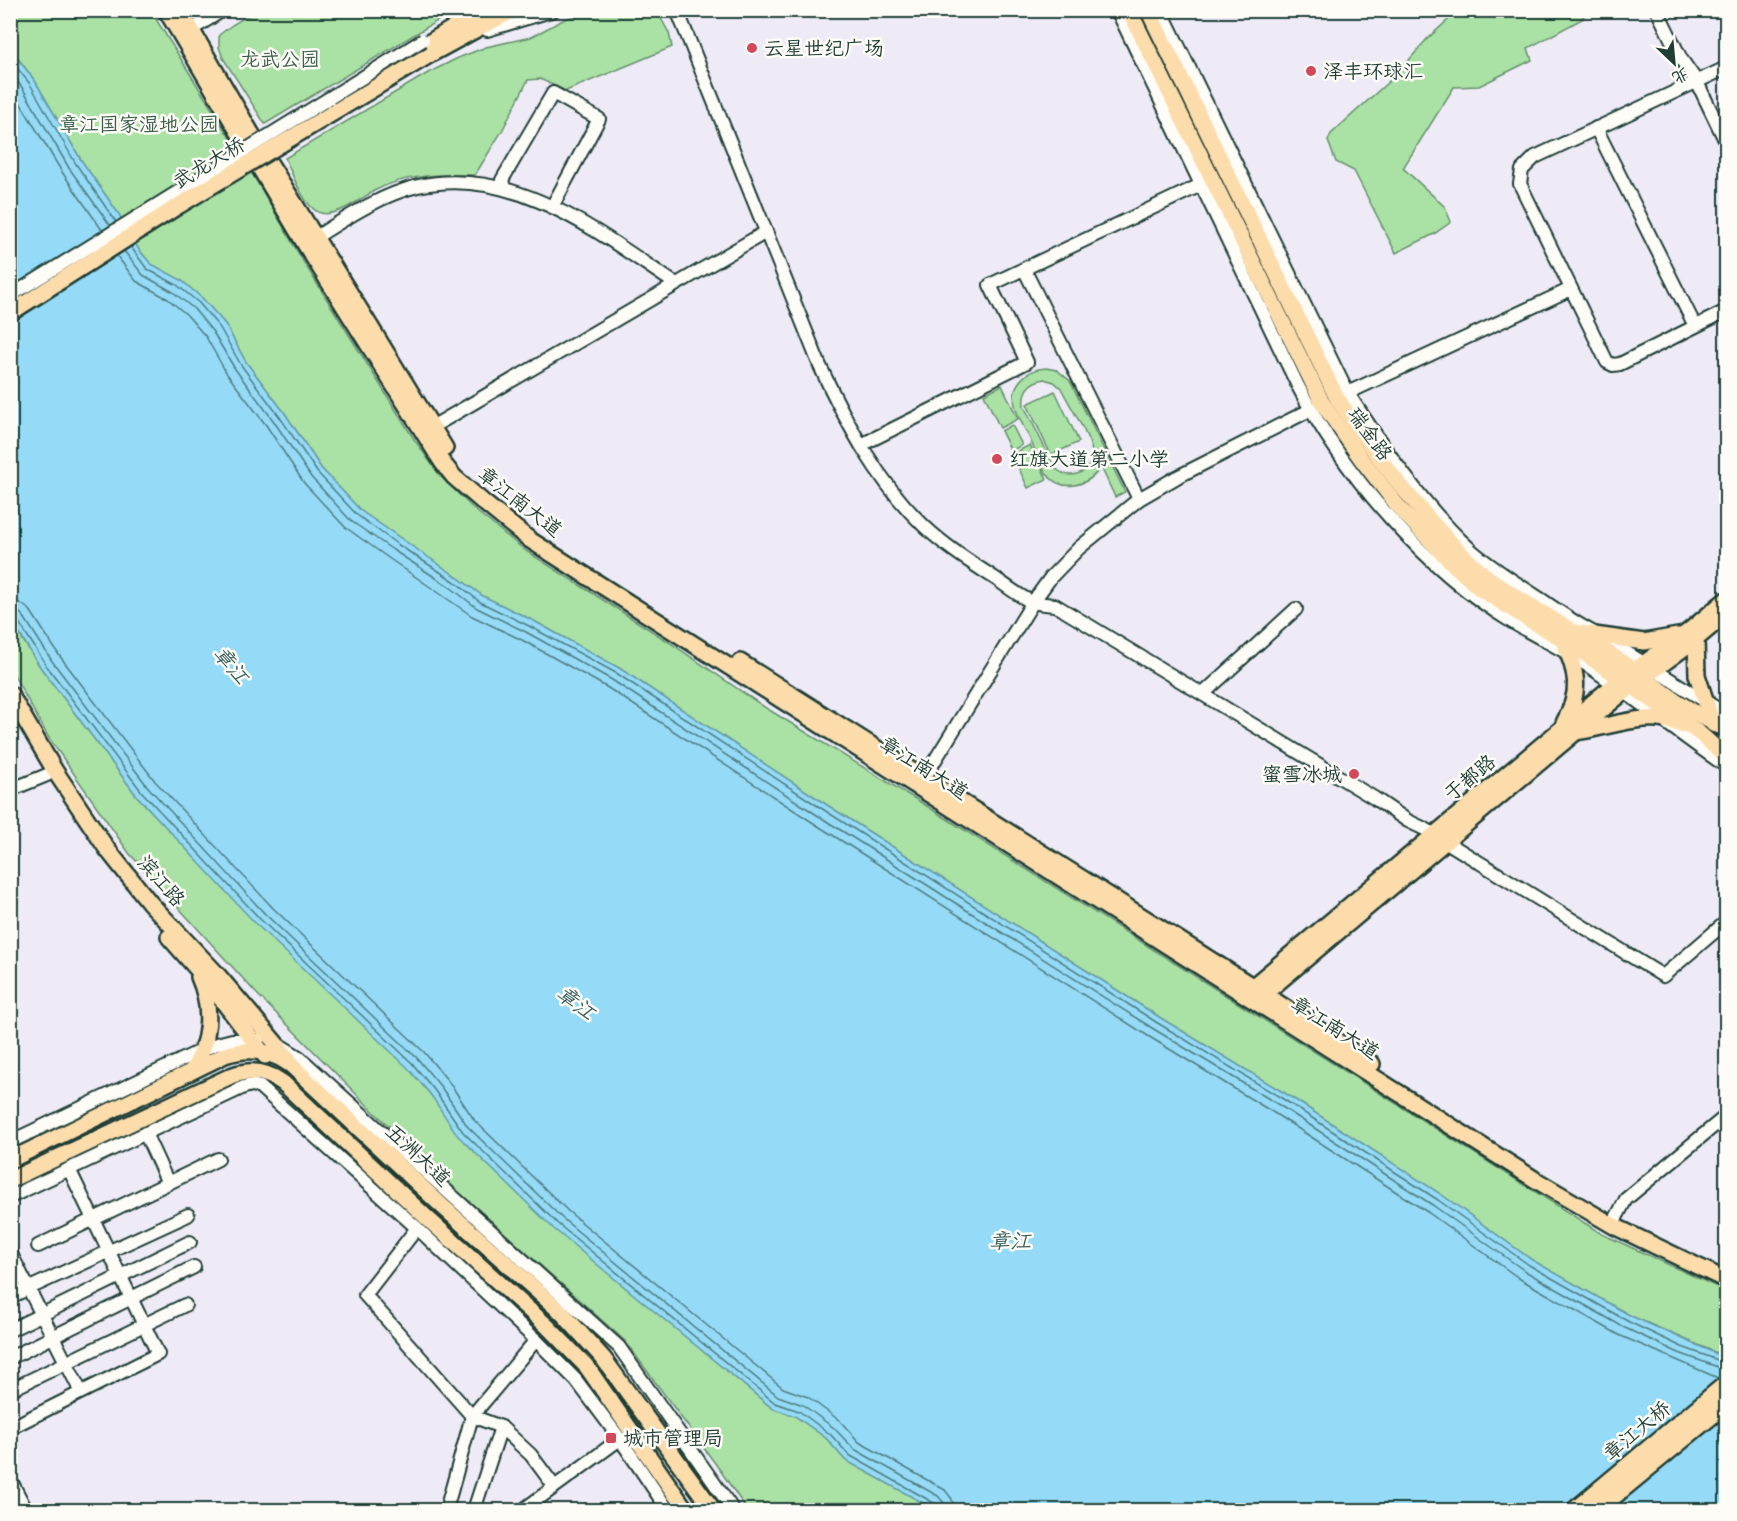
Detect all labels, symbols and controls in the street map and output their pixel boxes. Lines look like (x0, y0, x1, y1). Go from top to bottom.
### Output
place label: 云星世纪广场 (764, 31, 884, 66)
north arrow (1644, 33, 1704, 93)
marker: 云星世纪广场 (745, 41, 759, 55)
park label: 龙武公园 (240, 42, 320, 77)
place label: 泽丰环球汇 (1323, 54, 1423, 89)
text: 北 (1667, 59, 1694, 93)
marker: 泽丰环球汇 (1304, 64, 1318, 78)
park label: 章江国家湿地公园 (59, 107, 219, 142)
street label: 武龙大桥 (166, 127, 252, 199)
street label: 瑞金路 (1338, 399, 1402, 469)
place label: 红旗大道第二小学 (1009, 442, 1169, 477)
marker: 红旗大道第二小学 (990, 452, 1004, 466)
street label: 章江南大道 (470, 457, 570, 547)
water label: 章江 (203, 637, 260, 694)
street label: 章江南大道 (872, 727, 976, 809)
street label: 于都路 (1436, 745, 1505, 811)
place label: 蜜雪冰城 (1262, 757, 1342, 792)
marker: 蜜雪冰城 (1347, 767, 1361, 781)
street label: 滨江路 (128, 847, 195, 916)
water label: 章江 (548, 975, 605, 1031)
street label: 章江南大道 (1283, 987, 1387, 1069)
street label: 五洲大道 (377, 1115, 459, 1195)
water label: 章江 (989, 1222, 1032, 1260)
street label: 章江大桥 (1595, 1392, 1679, 1470)
place label: 城市管理局 (623, 1421, 723, 1456)
marker: 城市管理局 (604, 1431, 618, 1445)

